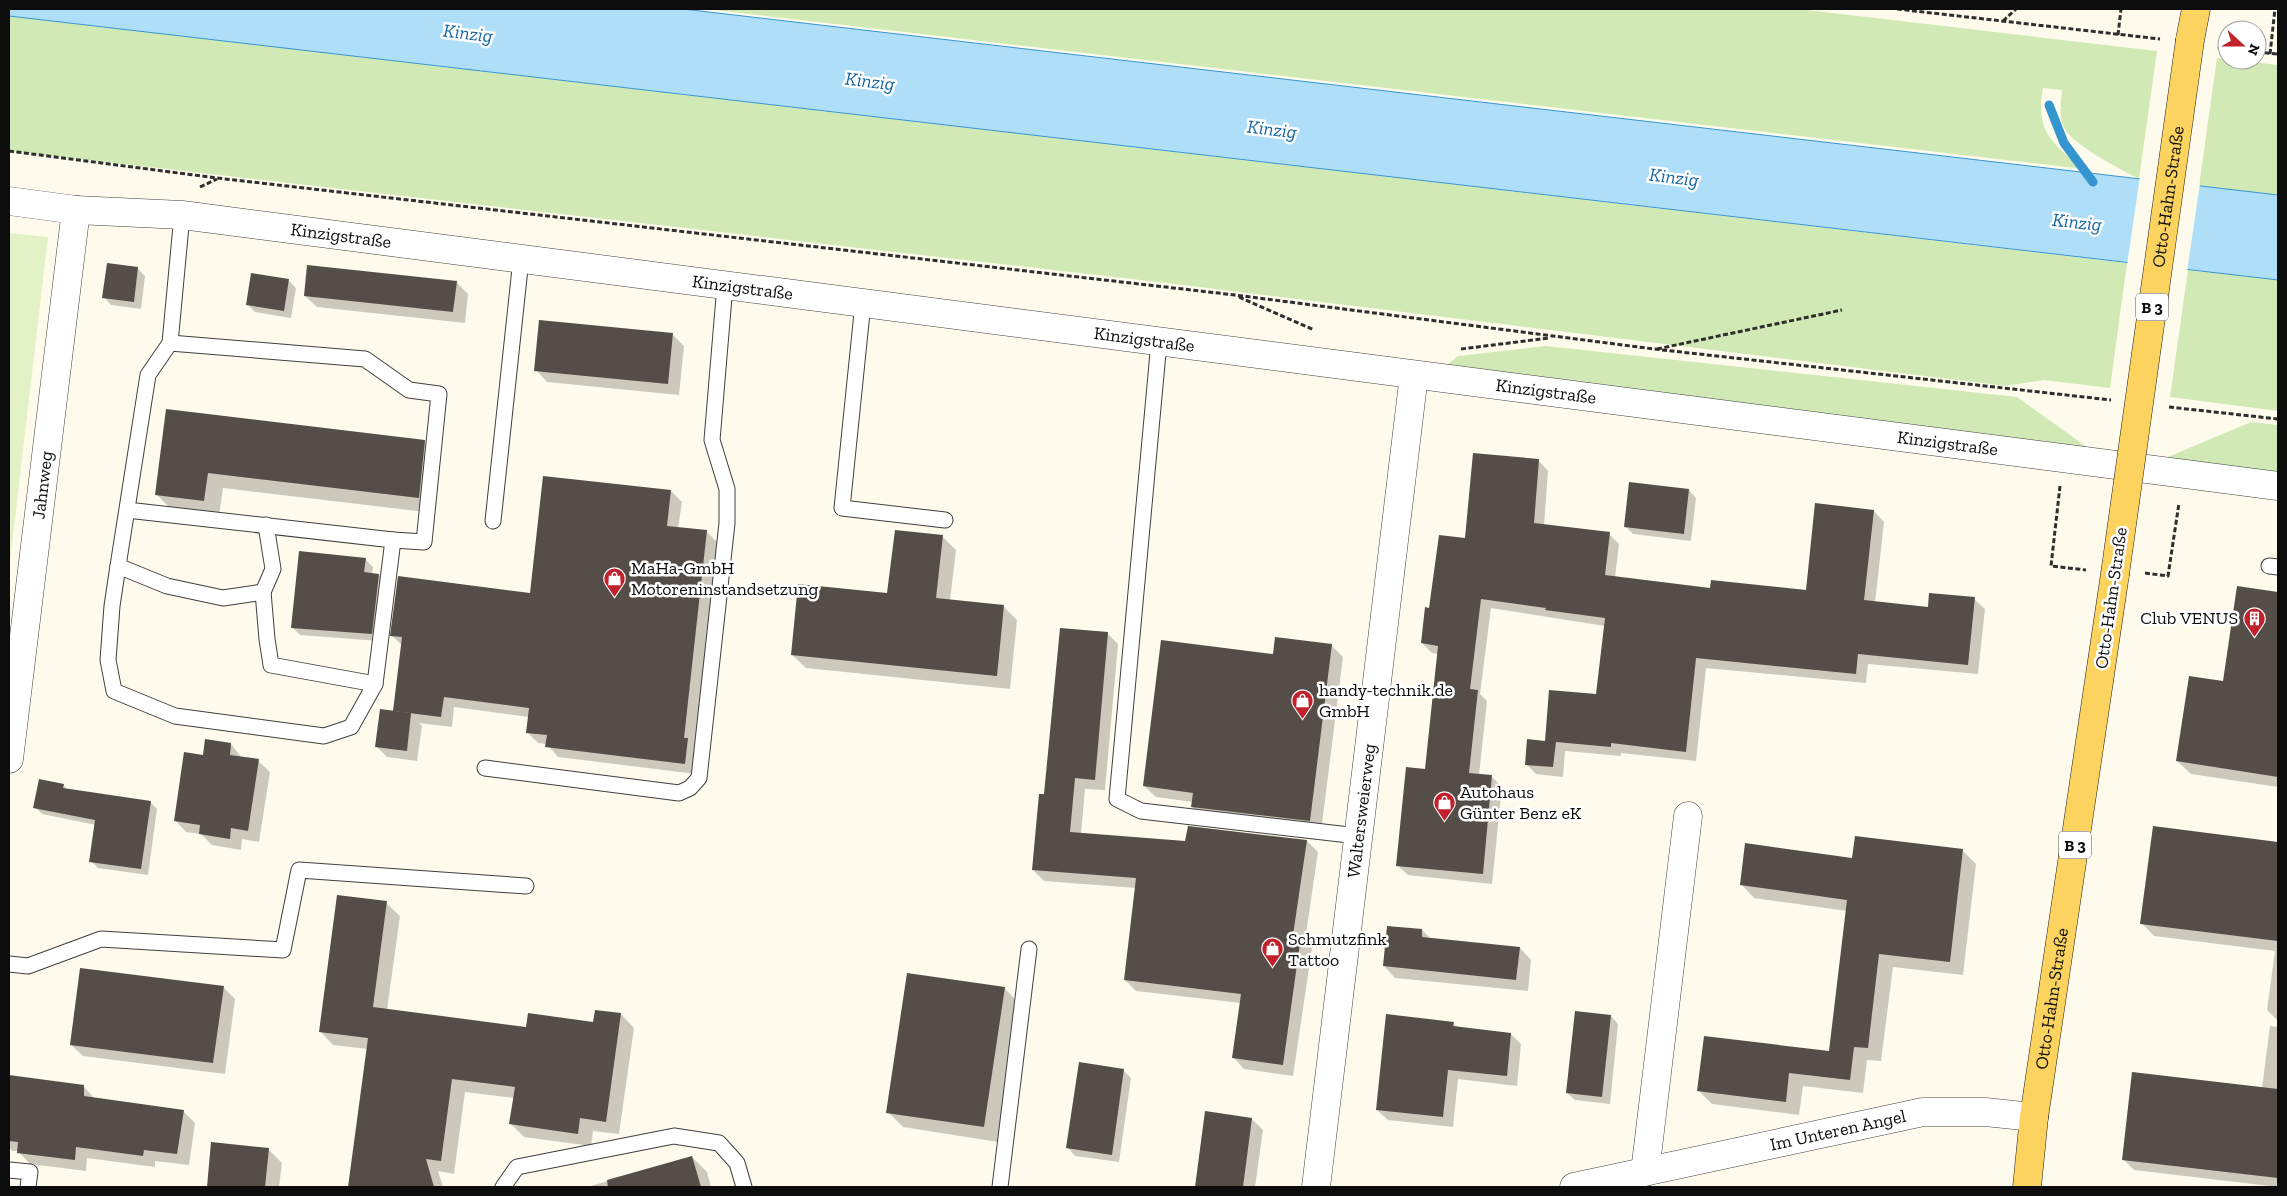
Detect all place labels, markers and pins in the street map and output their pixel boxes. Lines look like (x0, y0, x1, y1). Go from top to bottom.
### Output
place label: MaHa-GmbH Motoreninstandsetzung (631, 557, 819, 600)
shop icon: MaHa-GmbH Motoreninstandsetzung (603, 566, 627, 597)
building icon: Club VENUS (2242, 606, 2266, 637)
place label: Club VENUS (2140, 607, 2238, 629)
place label: handy-technik.de GmbH (1319, 679, 1453, 722)
shop icon: handy-technik.de GmbH (1291, 688, 1315, 719)
place label: Autohaus Günter Benz eK (1460, 781, 1582, 824)
shop icon: Autohaus Günter Benz eK (1432, 790, 1456, 821)
place label: Schmutzfink Tattoo (1288, 928, 1387, 971)
shop icon: Schmutzfink Tattoo (1260, 937, 1284, 968)

